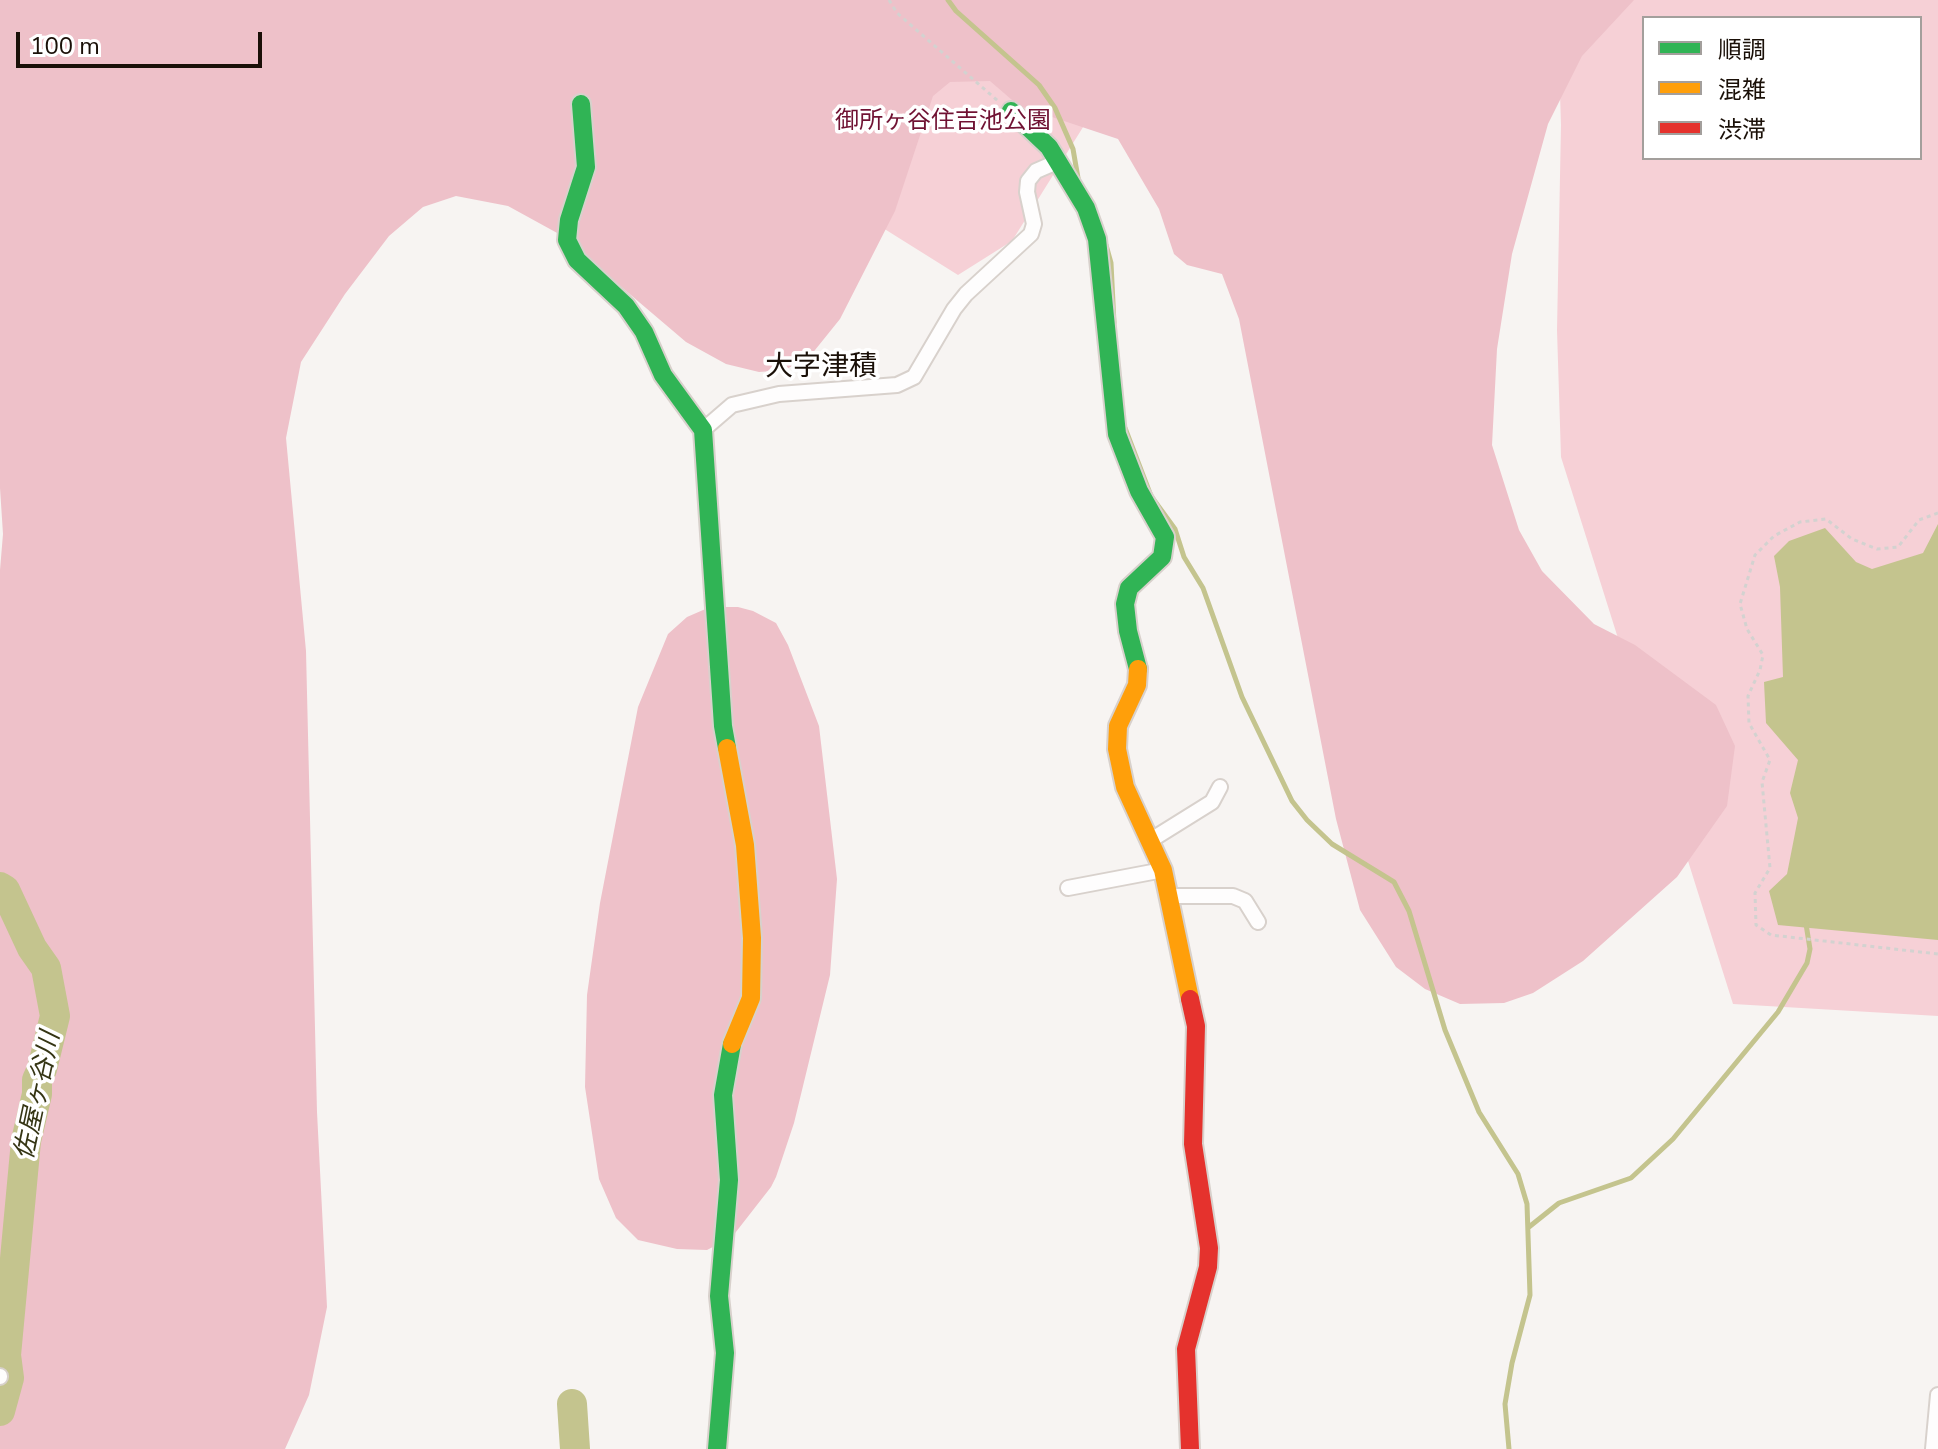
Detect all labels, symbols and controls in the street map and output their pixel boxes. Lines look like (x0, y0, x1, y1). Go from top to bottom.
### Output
scale bar (20, 16, 266, 66)
legend (1642, 16, 1922, 160)
text: 100 m (30, 30, 100, 62)
text: 順調 (1718, 34, 1766, 66)
text: 混雑 (1718, 74, 1766, 106)
park label: 御所ヶ谷住吉池公園 (835, 108, 1051, 136)
text: 渋滞 (1718, 114, 1766, 146)
district label: 大字津積 (765, 351, 877, 385)
water label: 佐屋ヶ谷川 (10, 1029, 68, 1163)

